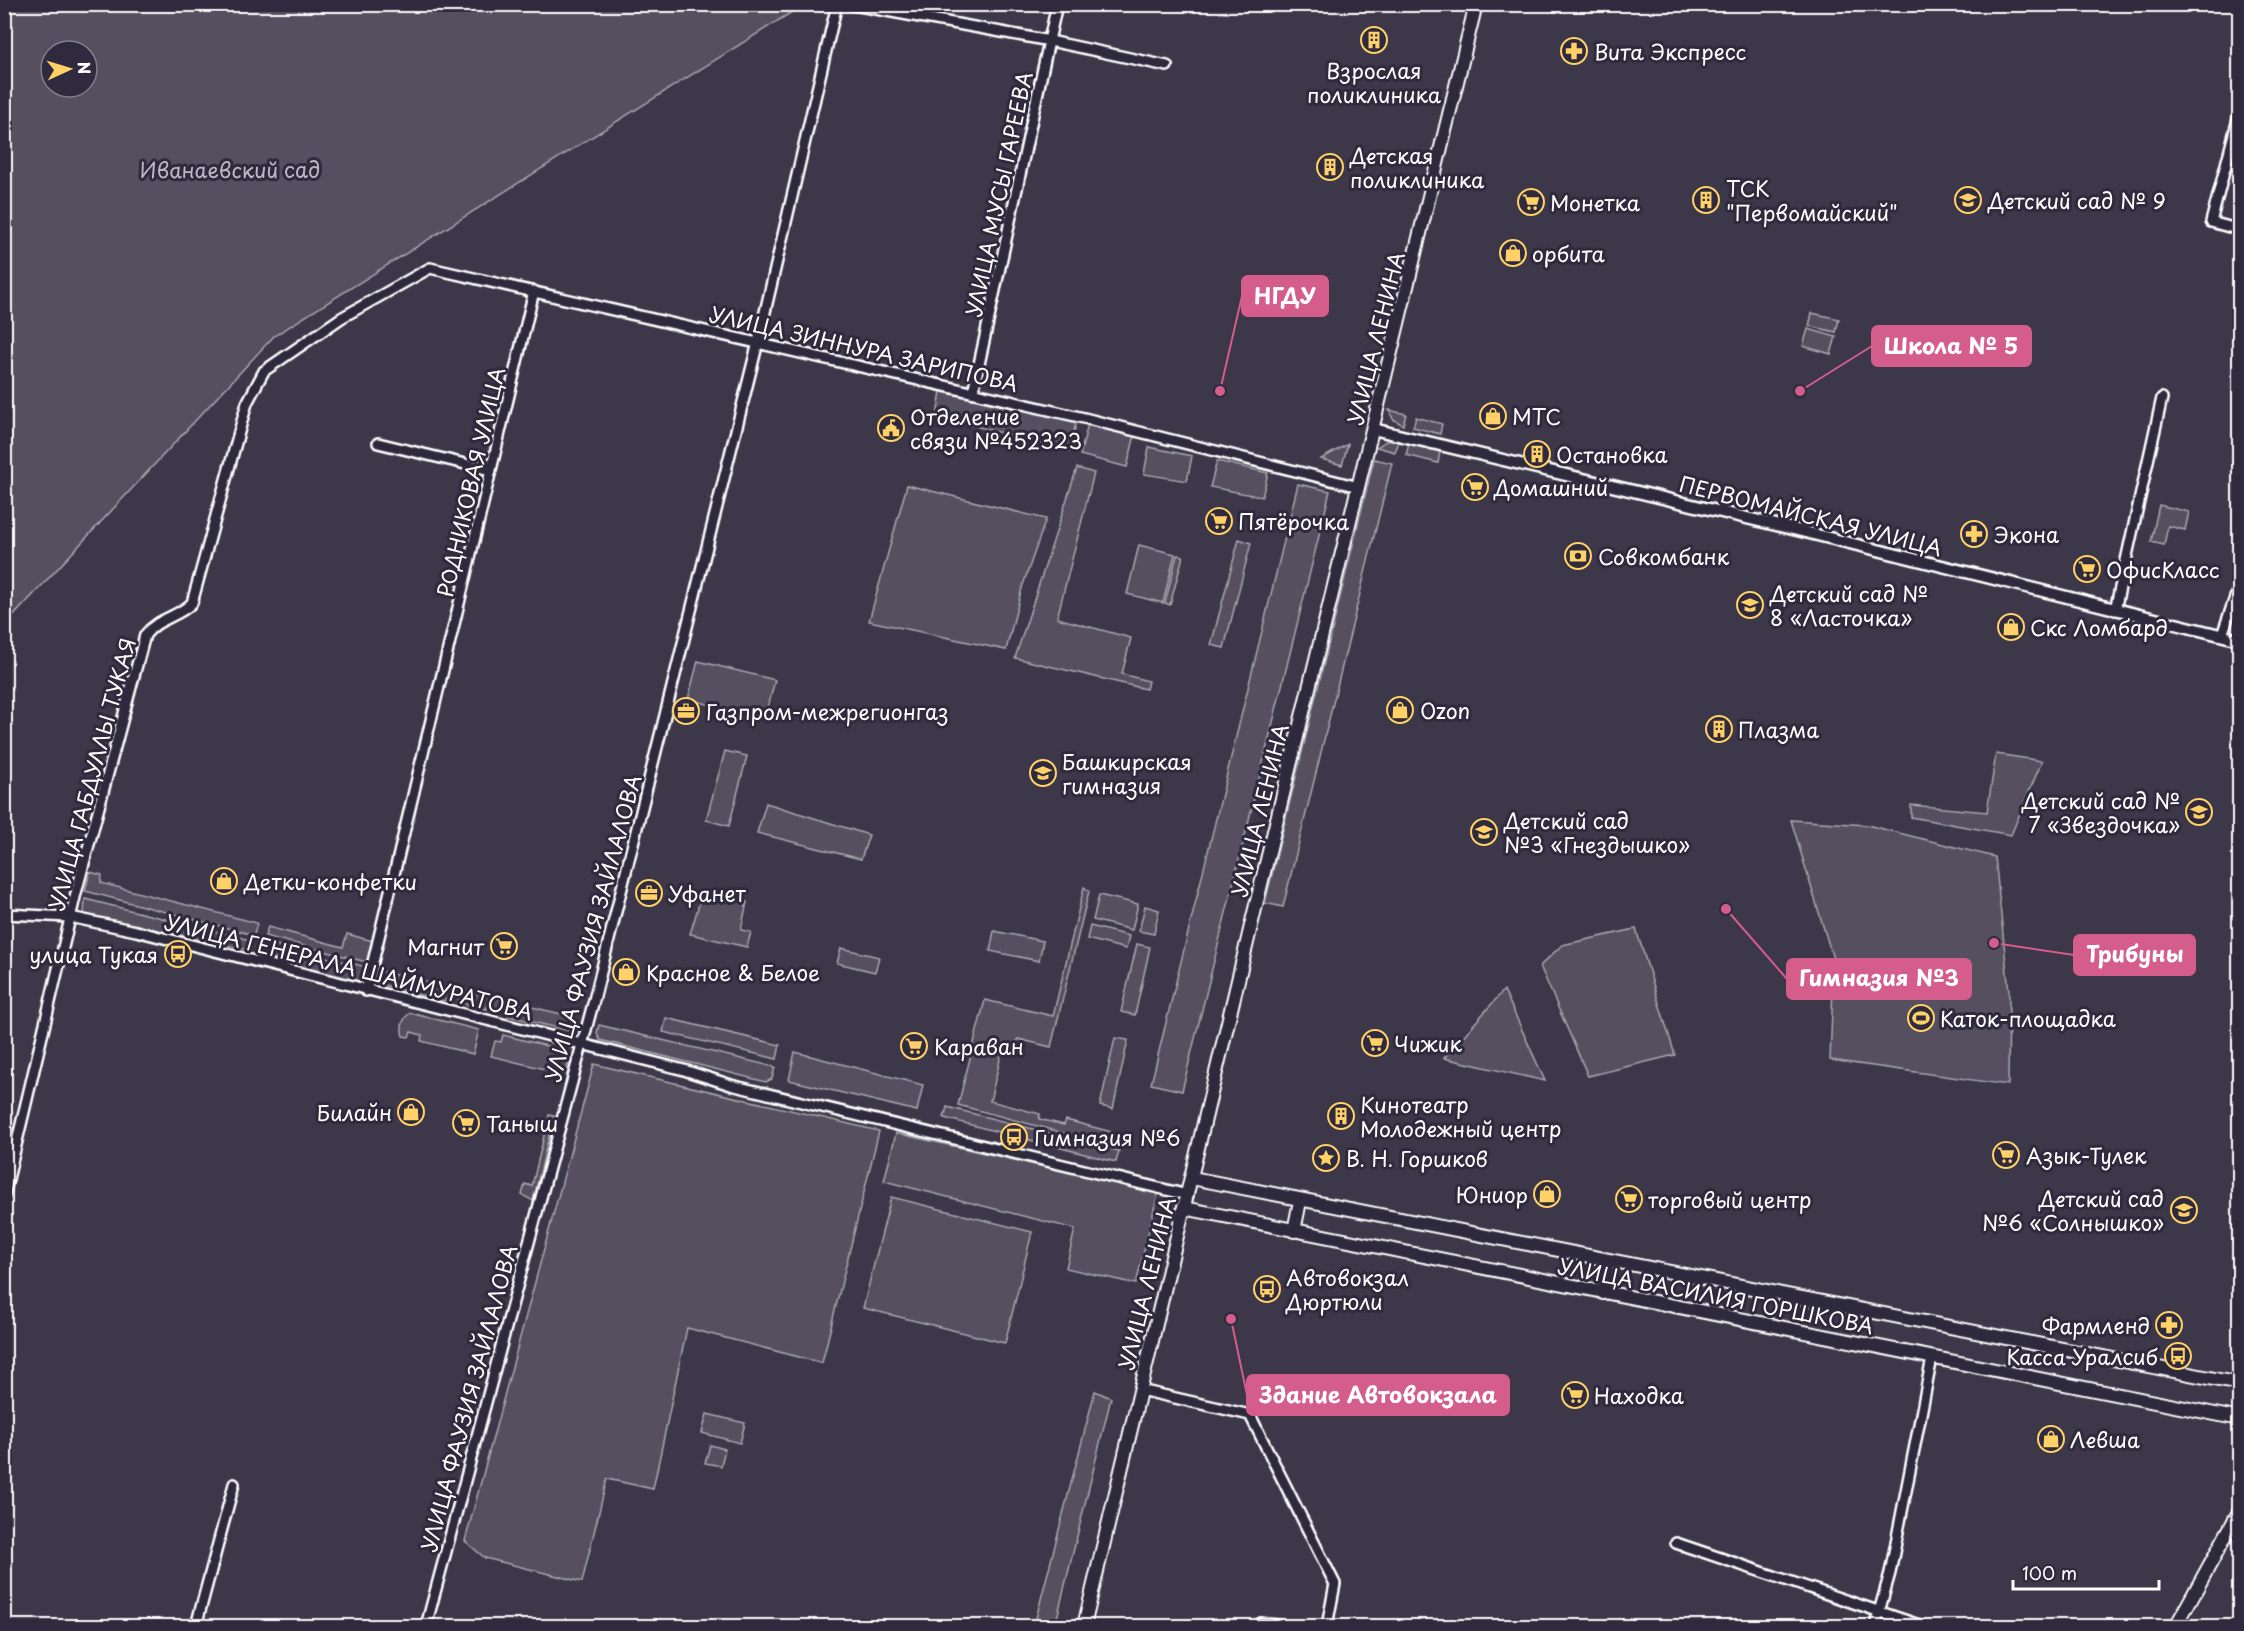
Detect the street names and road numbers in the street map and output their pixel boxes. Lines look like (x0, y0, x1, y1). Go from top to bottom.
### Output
street label: УЛИЦА МУСЫ ГАРЕЕВА (956, 68, 1040, 320)
street label: УЛИЦА ЛЕНИНА (1338, 248, 1412, 428)
street label: УЛИЦА ЗИННУРА ЗАРИПОВА (707, 297, 1021, 399)
street label: РОДНИКОВАЯ УЛИЦА (428, 364, 512, 600)
street label: ПЕРВОМАЙСКАЯ УЛИЦА (1676, 467, 1946, 563)
street label: УЛИЦА ГАБДУЛЛЫ ТУКАЯ (39, 634, 143, 914)
street label: УЛИЦА ЛЕНИНА (1222, 720, 1296, 900)
street label: УЛИЦА ФАУЗИЯ ЗАЙЛАЛОВА (536, 771, 648, 1085)
street label: УЛИЦА ГЕНЕРАЛА ШАЙМУРАТОВА (162, 905, 536, 1027)
street label: УЛИЦА ЛЕНИНА (1109, 1193, 1183, 1373)
street label: УЛИЦА ФАУЗИЯ ЗАЙЛАЛОВА (412, 1241, 524, 1555)
street label: УЛИЦА ВАСИЛИЯ ГОРШКОВА (1556, 1249, 1876, 1341)

